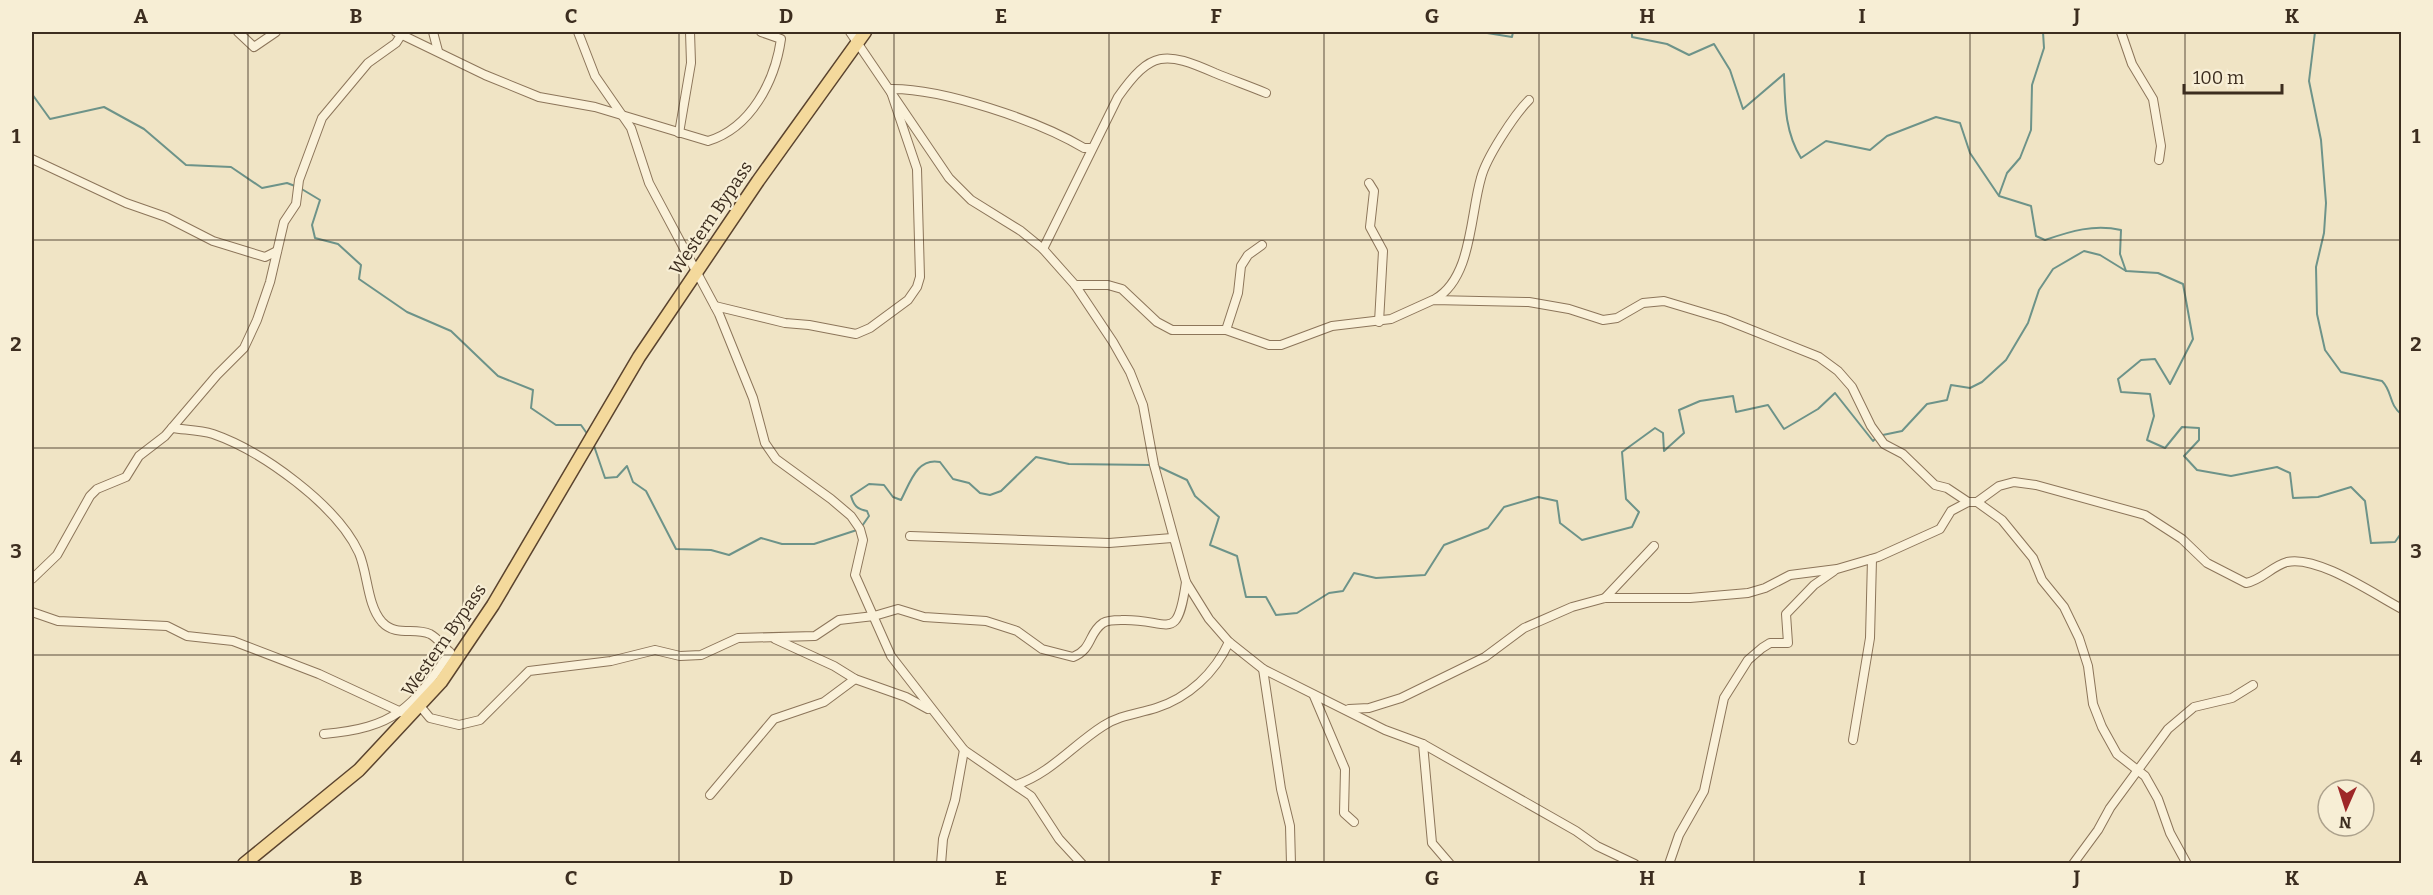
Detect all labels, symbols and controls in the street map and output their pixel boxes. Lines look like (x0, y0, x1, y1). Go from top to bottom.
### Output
text: A (134, 4, 149, 28)
text: B (350, 4, 363, 28)
text: C (565, 4, 577, 28)
text: D (779, 4, 793, 28)
text: E (995, 4, 1007, 28)
text: F (1210, 4, 1222, 28)
text: G (1425, 4, 1439, 28)
text: H (1639, 4, 1655, 28)
text: I (1858, 4, 1866, 28)
text: J (2073, 4, 2081, 28)
text: K (2285, 4, 2300, 28)
scale bar (2184, 57, 2282, 95)
text: 100 m (2193, 67, 2244, 89)
text: 1 (12, 124, 21, 148)
text: 1 (2412, 124, 2421, 148)
street label: Western Bypass (665, 157, 757, 279)
text: 2 (10, 332, 22, 356)
text: 2 (2410, 332, 2422, 356)
text: 3 (10, 539, 22, 563)
text: 3 (2410, 539, 2422, 563)
street label: Western Bypass (397, 579, 491, 701)
text: 4 (10, 746, 22, 770)
text: 4 (2410, 746, 2422, 770)
north arrow (2316, 778, 2376, 838)
text: N (2339, 813, 2352, 832)
text: A (134, 866, 149, 890)
text: B (350, 866, 363, 890)
text: C (565, 866, 577, 890)
text: D (779, 866, 793, 890)
text: E (995, 866, 1007, 890)
text: F (1210, 866, 1222, 890)
text: G (1425, 866, 1439, 890)
text: H (1639, 866, 1655, 890)
text: I (1858, 866, 1866, 890)
text: J (2073, 866, 2081, 890)
text: K (2285, 866, 2300, 890)

